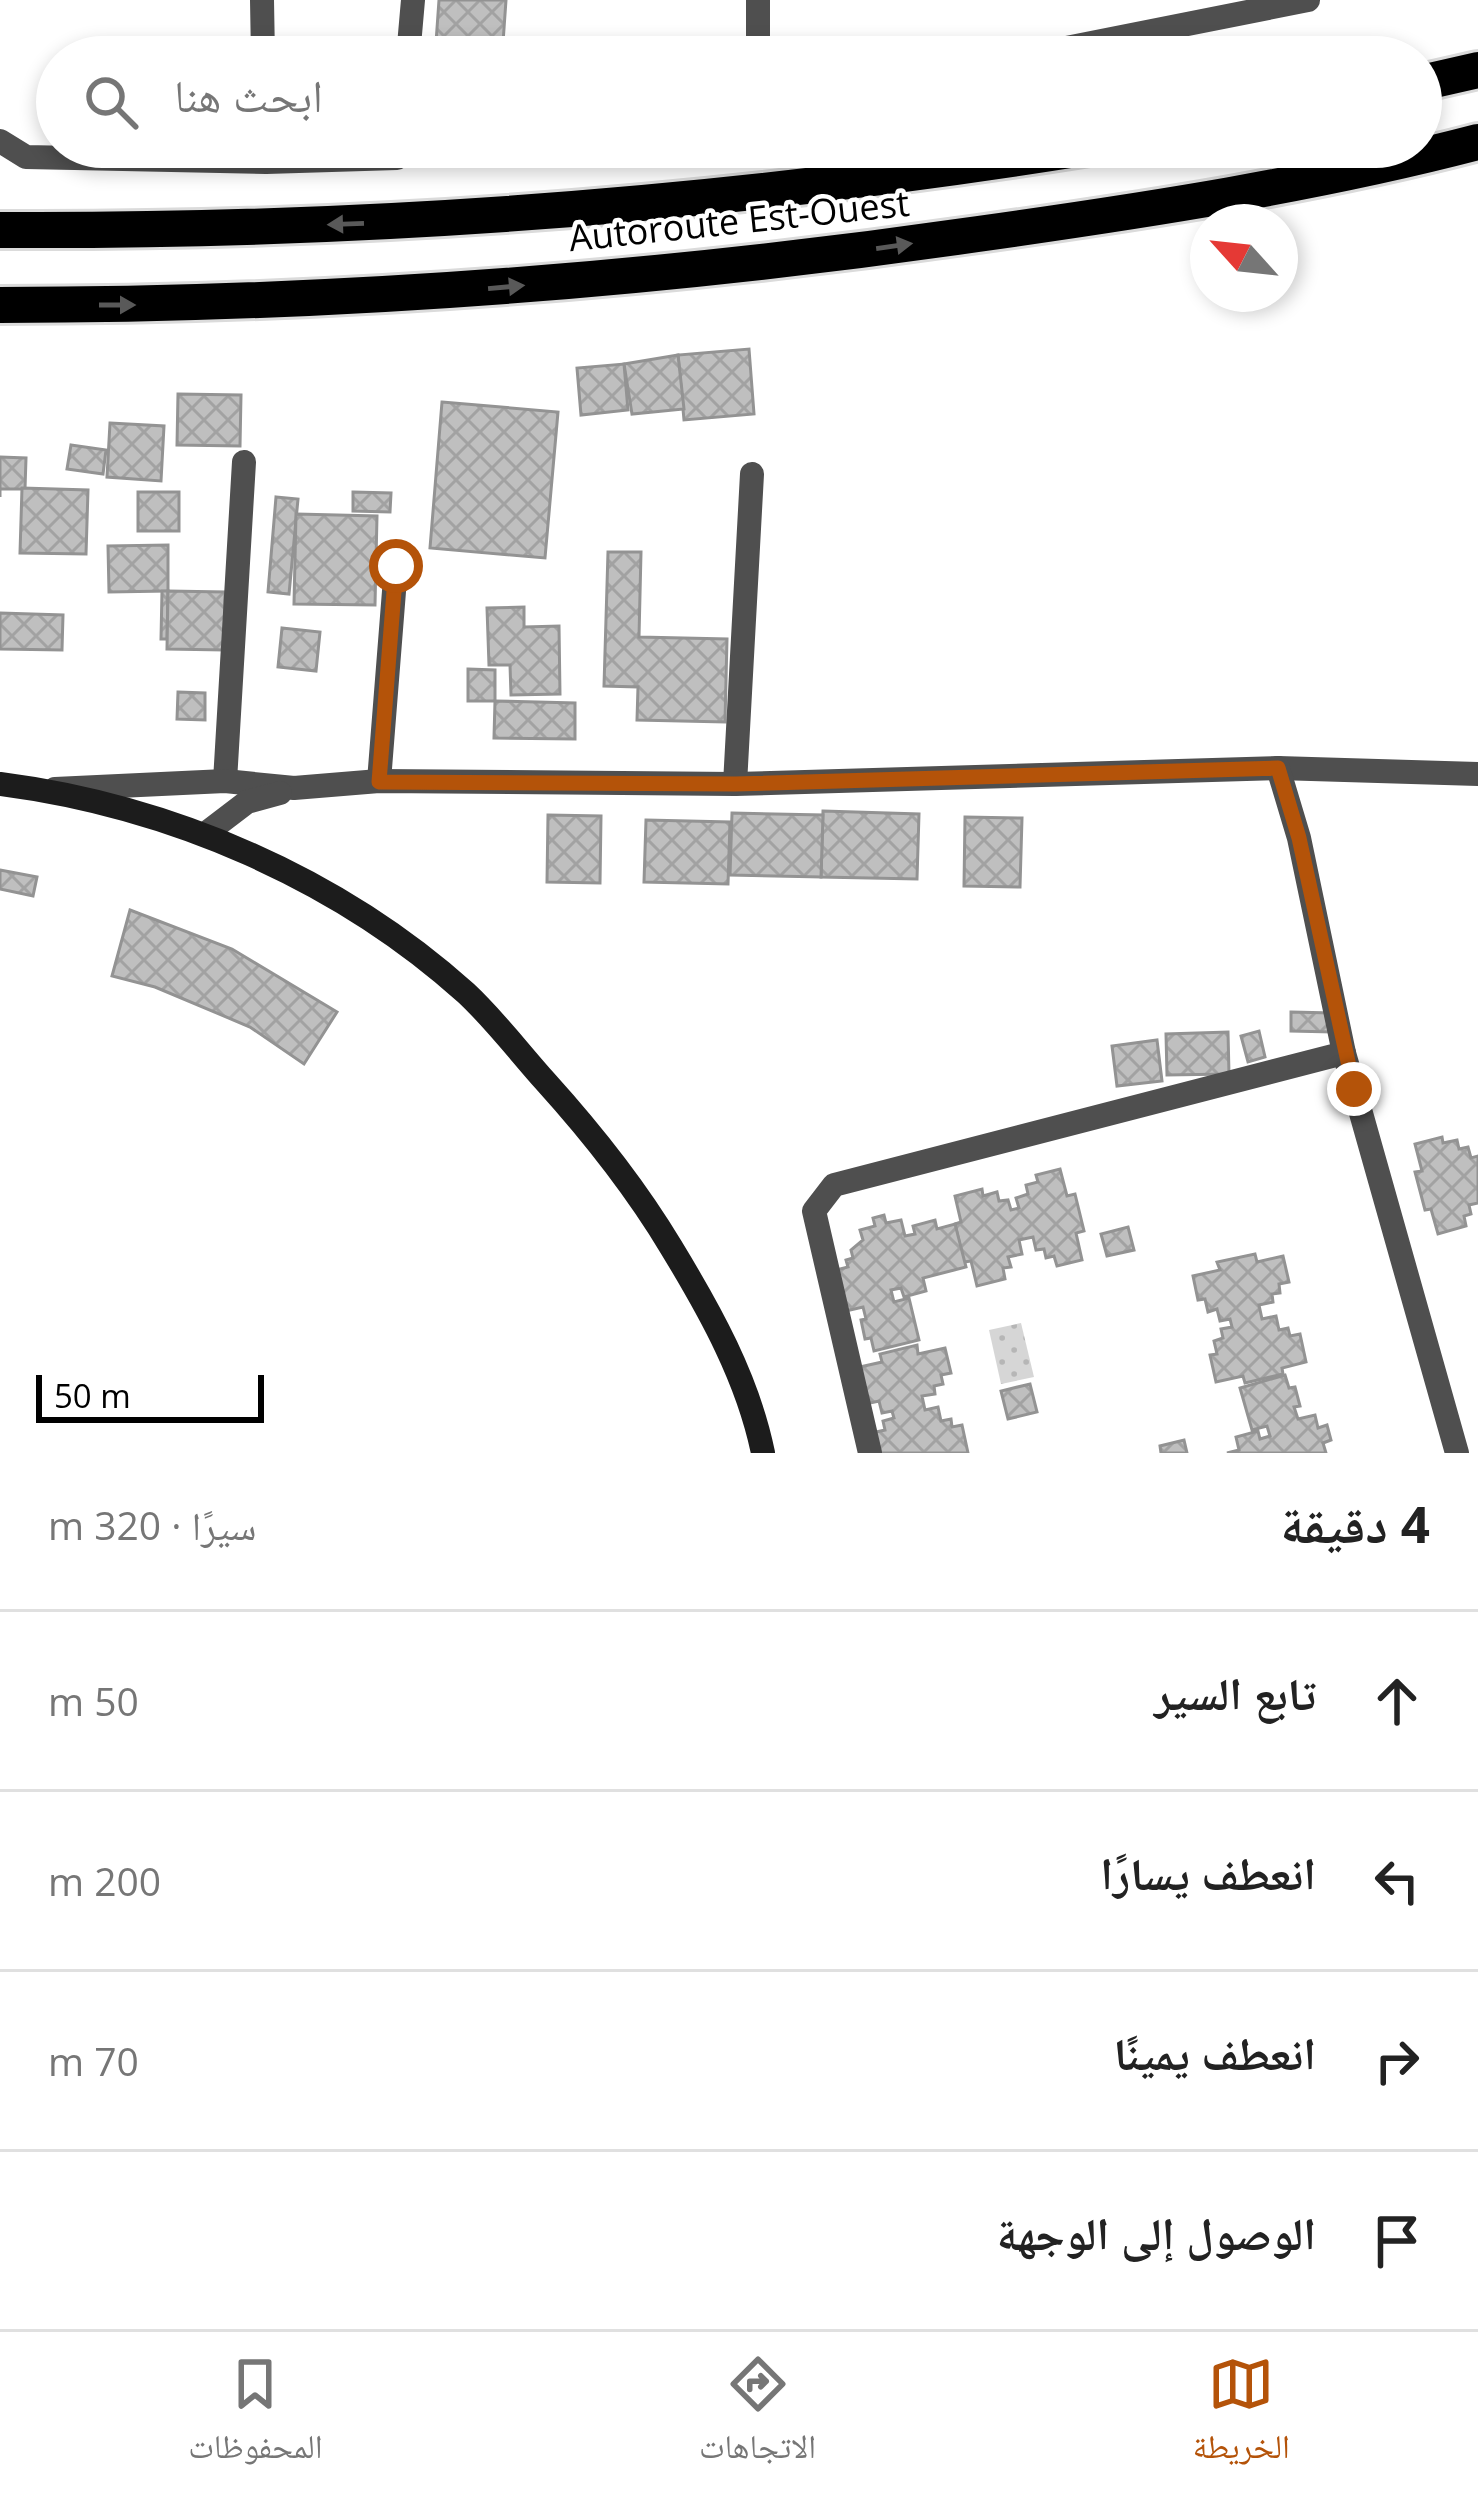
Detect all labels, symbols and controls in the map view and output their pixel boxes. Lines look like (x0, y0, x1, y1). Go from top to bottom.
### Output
search box (36, 36, 1442, 168)
text: ابحث هنا (174, 64, 323, 125)
icon: search (78, 69, 144, 135)
street label: Autoroute Est-Ouest (566, 178, 912, 262)
north arrow (1190, 204, 1298, 312)
one-way arrow (326, 215, 364, 234)
one-way arrow (876, 236, 913, 255)
one-way arrow (488, 278, 526, 297)
one-way arrow (99, 295, 137, 315)
route start (369, 539, 423, 593)
route end (1327, 1062, 1381, 1116)
scale bar (36, 1369, 264, 1422)
text: 50 m (54, 1373, 131, 1418)
text: 4 دقيقة (1280, 1488, 1430, 1558)
text: سيرًا · 320 m (48, 1498, 256, 1551)
text: تابع السير (1154, 1662, 1316, 1723)
icon: ahead (1364, 1668, 1430, 1734)
text: 50 m (48, 1674, 139, 1727)
text: انعطف يسارًا (1100, 1842, 1316, 1903)
icon: left (1364, 1848, 1430, 1914)
text: 200 m (48, 1854, 161, 1907)
text: انعطف يمينًا (1113, 2022, 1316, 2083)
icon: right (1364, 2028, 1430, 2094)
text: 70 m (48, 2034, 139, 2087)
text: الوصول إلى الوجهة (997, 2202, 1316, 2263)
icon: arrive (1364, 2208, 1430, 2274)
tab: المحفوظات (188, 2351, 323, 2479)
tab: الاتجاهات (699, 2351, 816, 2479)
tab: الخريطة (1193, 2351, 1290, 2479)

